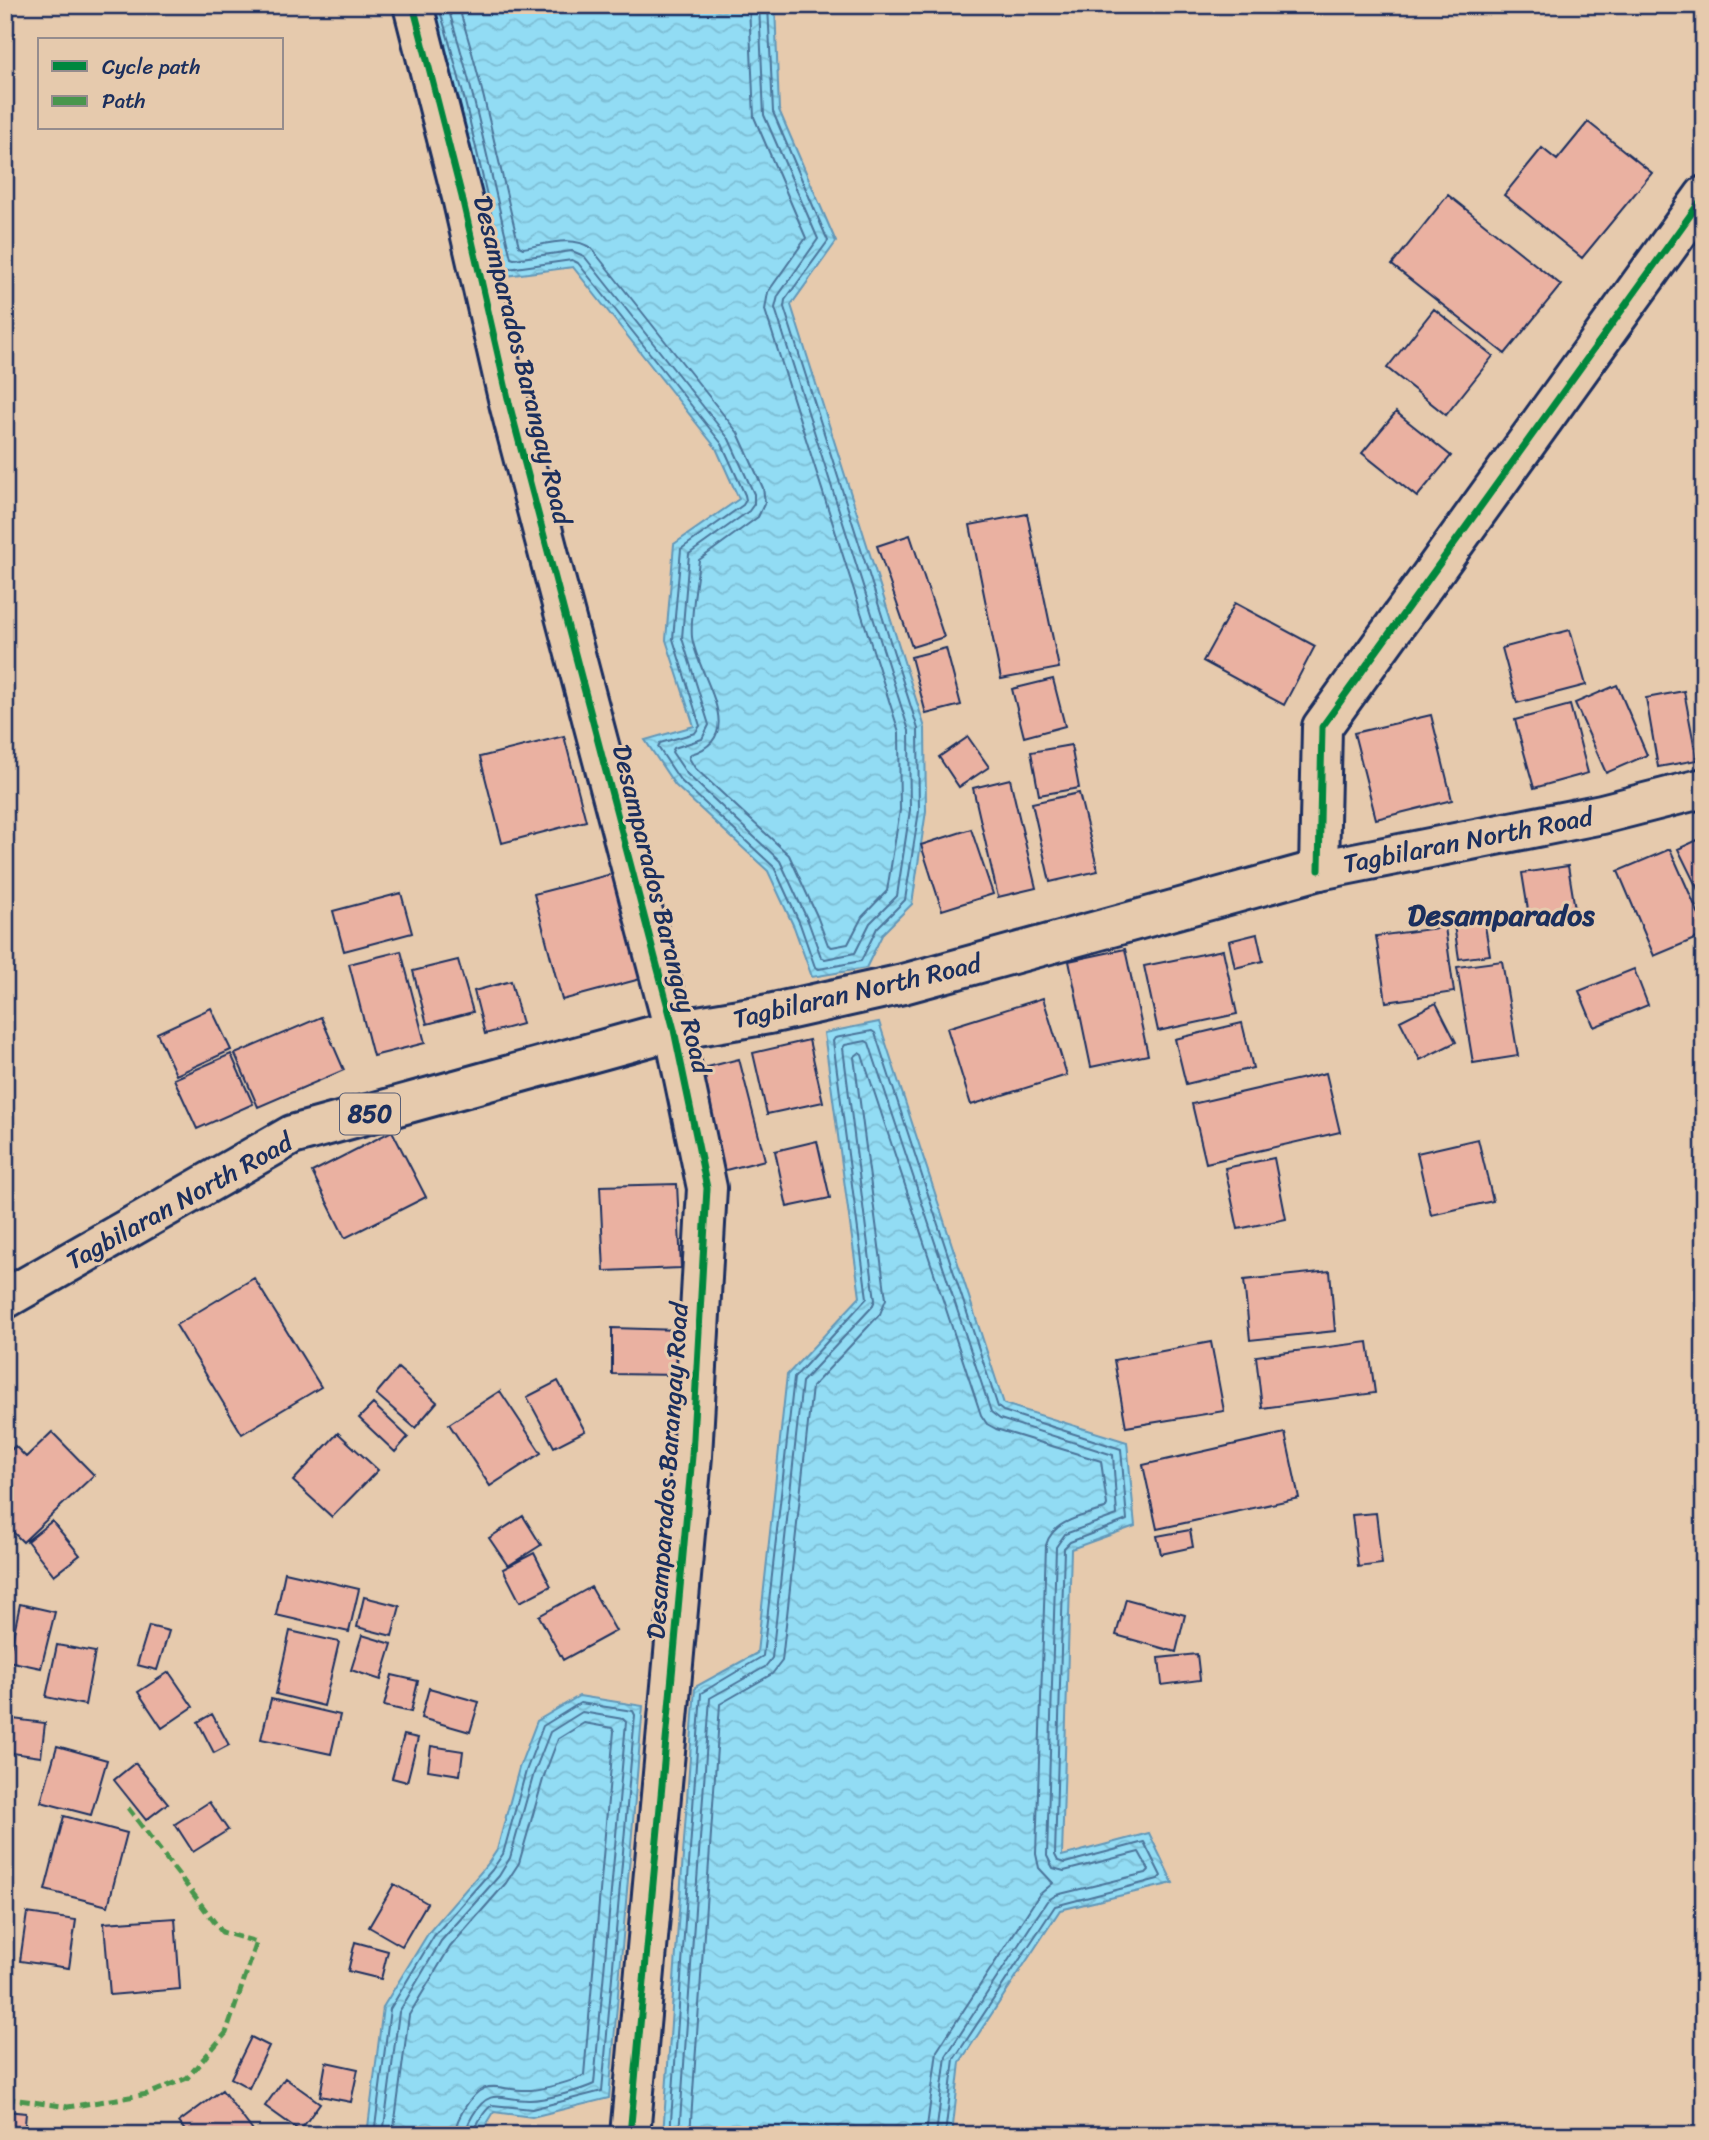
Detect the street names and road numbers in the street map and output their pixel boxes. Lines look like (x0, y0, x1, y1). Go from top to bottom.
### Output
street label: Desamparados Barangay Road (460, 191, 587, 532)
street label: Desamparados Barangay Road (599, 740, 726, 1081)
street label: Tagbilaran North Road (1339, 793, 1599, 887)
street label: Tagbilaran North Road (728, 940, 988, 1042)
road number: 850 (340, 1094, 400, 1134)
street label: Tagbilaran North Road (57, 1118, 303, 1283)
street label: Desamparados Barangay Road (632, 1299, 702, 1641)

